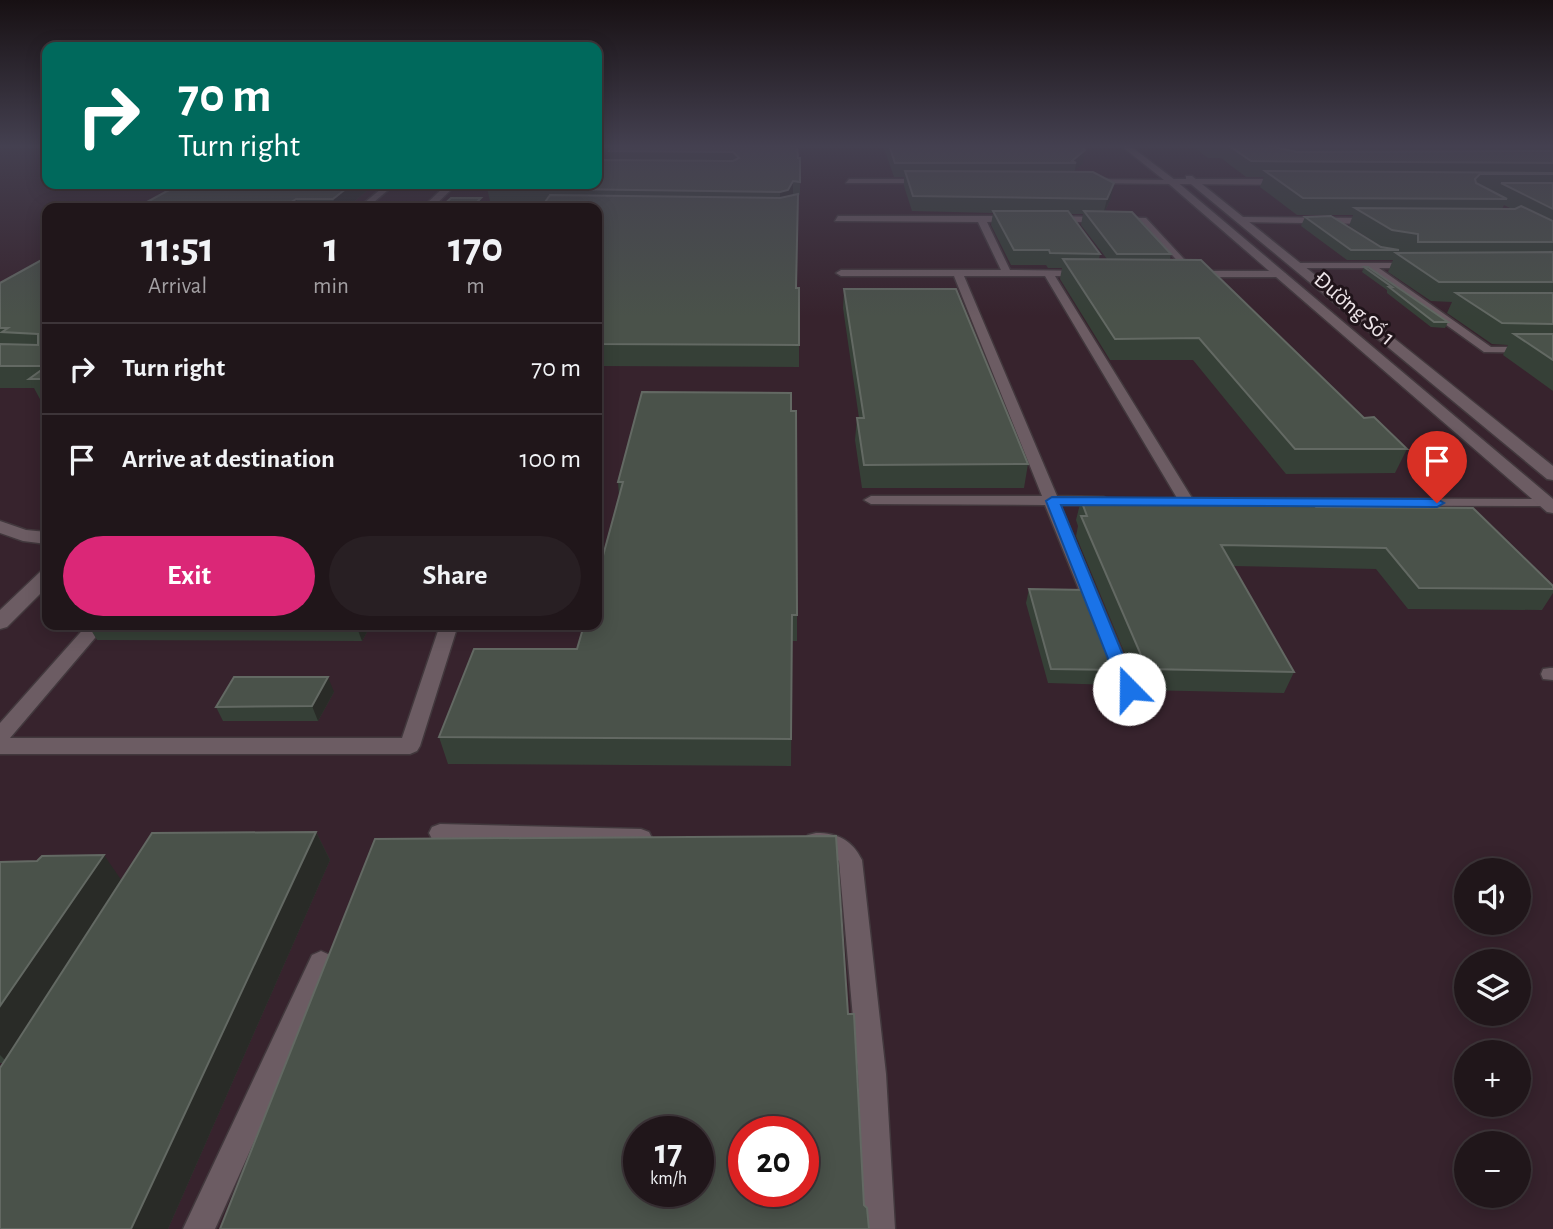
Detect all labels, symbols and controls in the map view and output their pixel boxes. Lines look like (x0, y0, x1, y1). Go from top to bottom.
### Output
icon: right (63, 70, 154, 161)
text: 70 m (178, 72, 272, 121)
text: Turn right (178, 130, 300, 162)
text: 11:51 (141, 227, 214, 269)
text: 1 (323, 227, 339, 269)
text: 170 (448, 227, 503, 269)
street label: Đường Số 1 (1309, 268, 1399, 350)
text: Arrival (148, 275, 207, 298)
text: min (313, 275, 349, 298)
text: m (466, 275, 485, 298)
icon: right (63, 350, 101, 388)
text: Turn right (122, 355, 225, 381)
text: 70 m (531, 355, 581, 381)
pin (1407, 431, 1467, 503)
icon: arrive (63, 441, 101, 479)
icon: arrive (1418, 442, 1456, 480)
text: Arrive at destination (122, 446, 335, 472)
text: 100 m (520, 446, 581, 472)
button: Exit (63, 536, 315, 616)
button: Share (329, 536, 581, 616)
position arrow (1092, 652, 1166, 726)
map controls (1454, 858, 1531, 1208)
button: sound (1454, 858, 1531, 935)
button: layers (1454, 949, 1531, 1026)
button: + (1454, 1040, 1531, 1117)
speed limit sign: 20 (728, 1116, 819, 1207)
button: − (1454, 1131, 1531, 1208)
text: 17 (655, 1135, 682, 1170)
text: km/h (650, 1170, 687, 1188)

